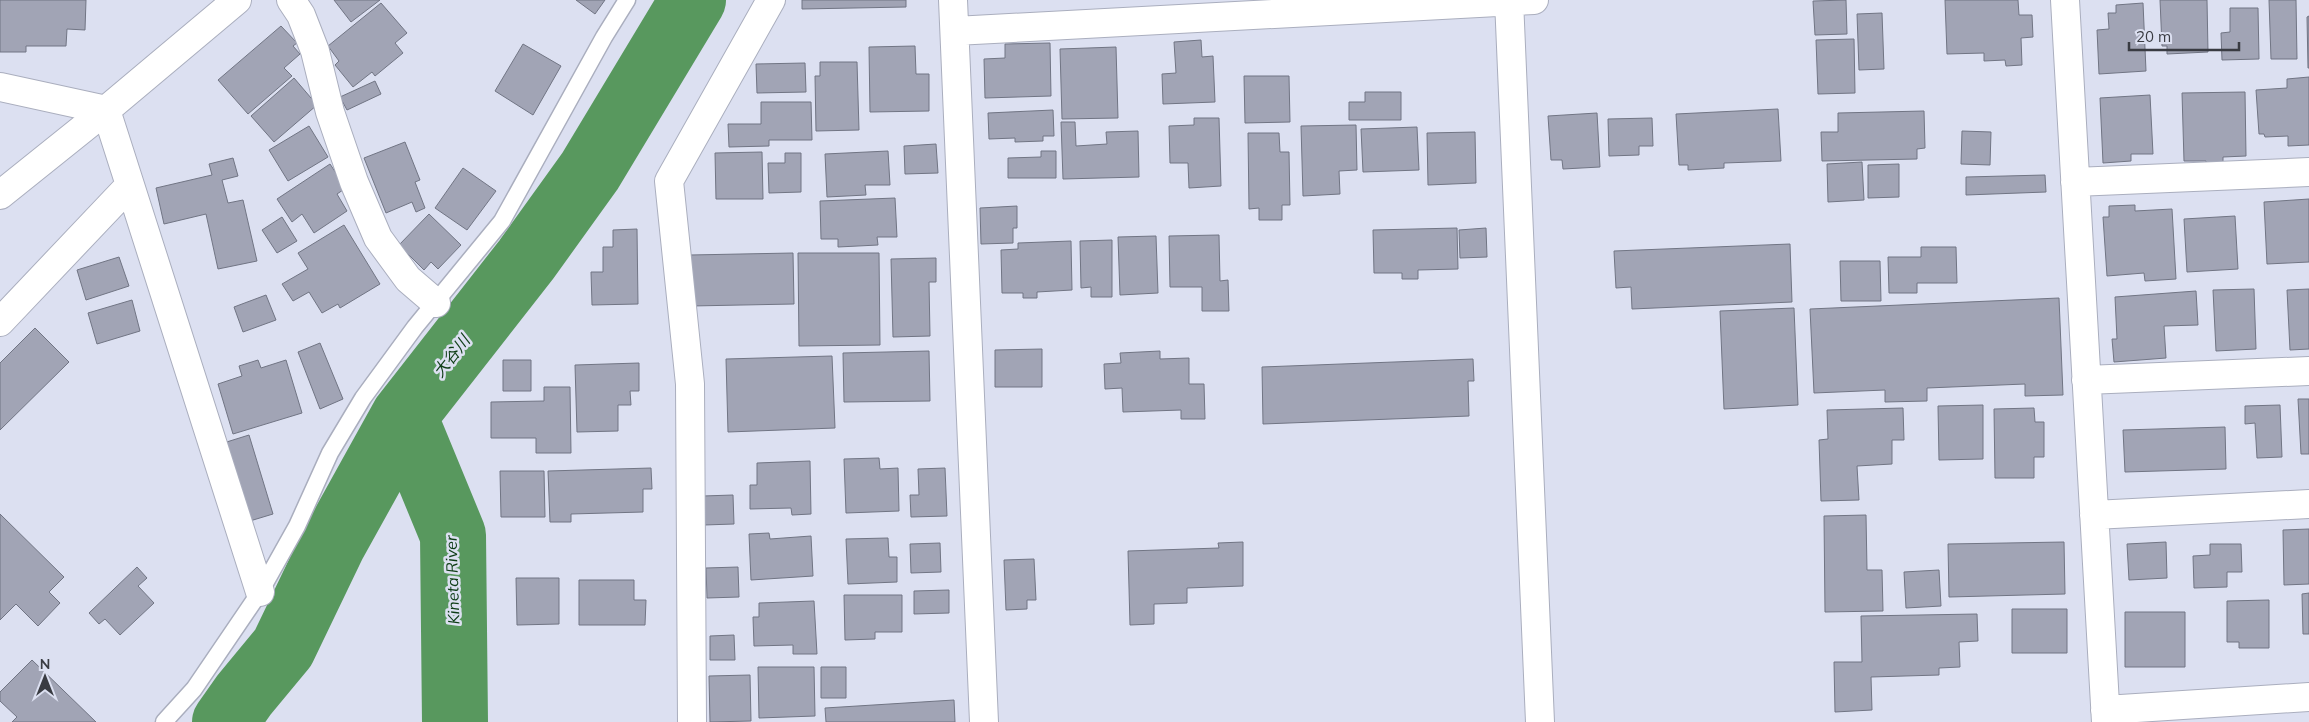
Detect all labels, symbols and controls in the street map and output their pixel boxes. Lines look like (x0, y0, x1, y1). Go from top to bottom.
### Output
scale bar (2129, 20, 2239, 52)
text: 20 m (2136, 27, 2171, 46)
water label: 大谷川 (428, 329, 475, 381)
water label: Kineta River (440, 534, 464, 625)
north arrow (20, 652, 70, 702)
text: N (40, 655, 50, 673)

